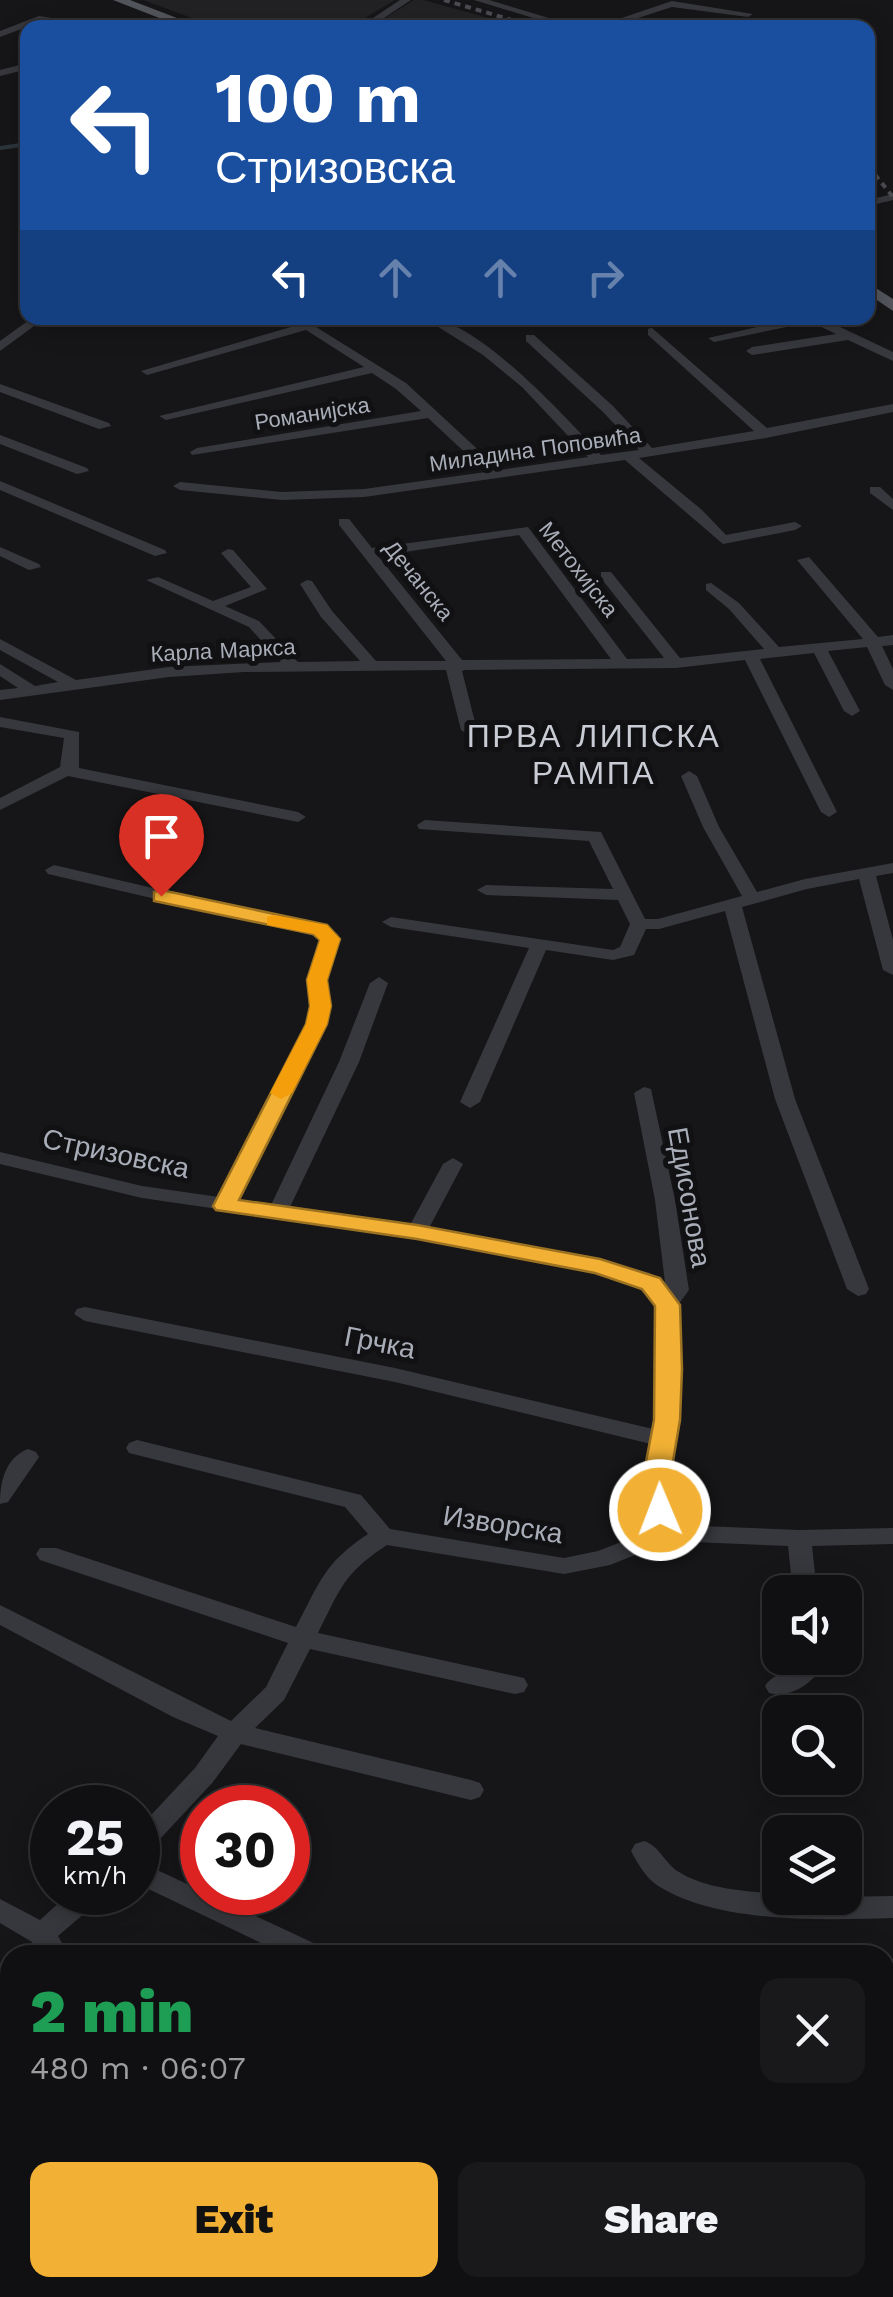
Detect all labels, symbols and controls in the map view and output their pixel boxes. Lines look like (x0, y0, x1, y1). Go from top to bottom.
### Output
text: 100 m (215, 57, 421, 139)
icon: left (50, 60, 180, 190)
text: Стризовска (215, 141, 455, 194)
icon: left (263, 250, 318, 305)
icon: ahead (368, 250, 423, 305)
icon: ahead (473, 250, 528, 305)
icon: right (578, 250, 633, 305)
street label: Романијска (253, 392, 372, 435)
street label: Миладина Поповића (428, 422, 643, 477)
street label: Метохијска (534, 517, 624, 622)
street label: Дечанска (379, 535, 459, 626)
street label: Карла Маркса (150, 634, 297, 667)
district label: ПРВА ЛИПСКА РАМПА (467, 717, 721, 792)
pin (119, 794, 204, 897)
icon: arrive (134, 809, 189, 864)
street label: Стризовска (39, 1122, 193, 1185)
street label: Едисонова (661, 1124, 718, 1270)
street label: Грчка (342, 1319, 419, 1366)
position arrow (608, 1458, 712, 1562)
street label: Изворска (441, 1499, 566, 1550)
map controls (762, 1575, 862, 1915)
button: sound (762, 1575, 862, 1675)
button: search (762, 1695, 862, 1795)
speed limit sign: 30 (180, 1785, 310, 1915)
text: 25 (66, 1808, 124, 1867)
button: layers (762, 1815, 862, 1915)
text: km/h (63, 1861, 127, 1890)
text: 2 min (30, 1976, 194, 2047)
button: close (760, 1978, 865, 2083)
text: 480 m · 06:07 (30, 2049, 246, 2087)
button: Exit (30, 2162, 438, 2277)
button: Share (458, 2162, 865, 2277)

